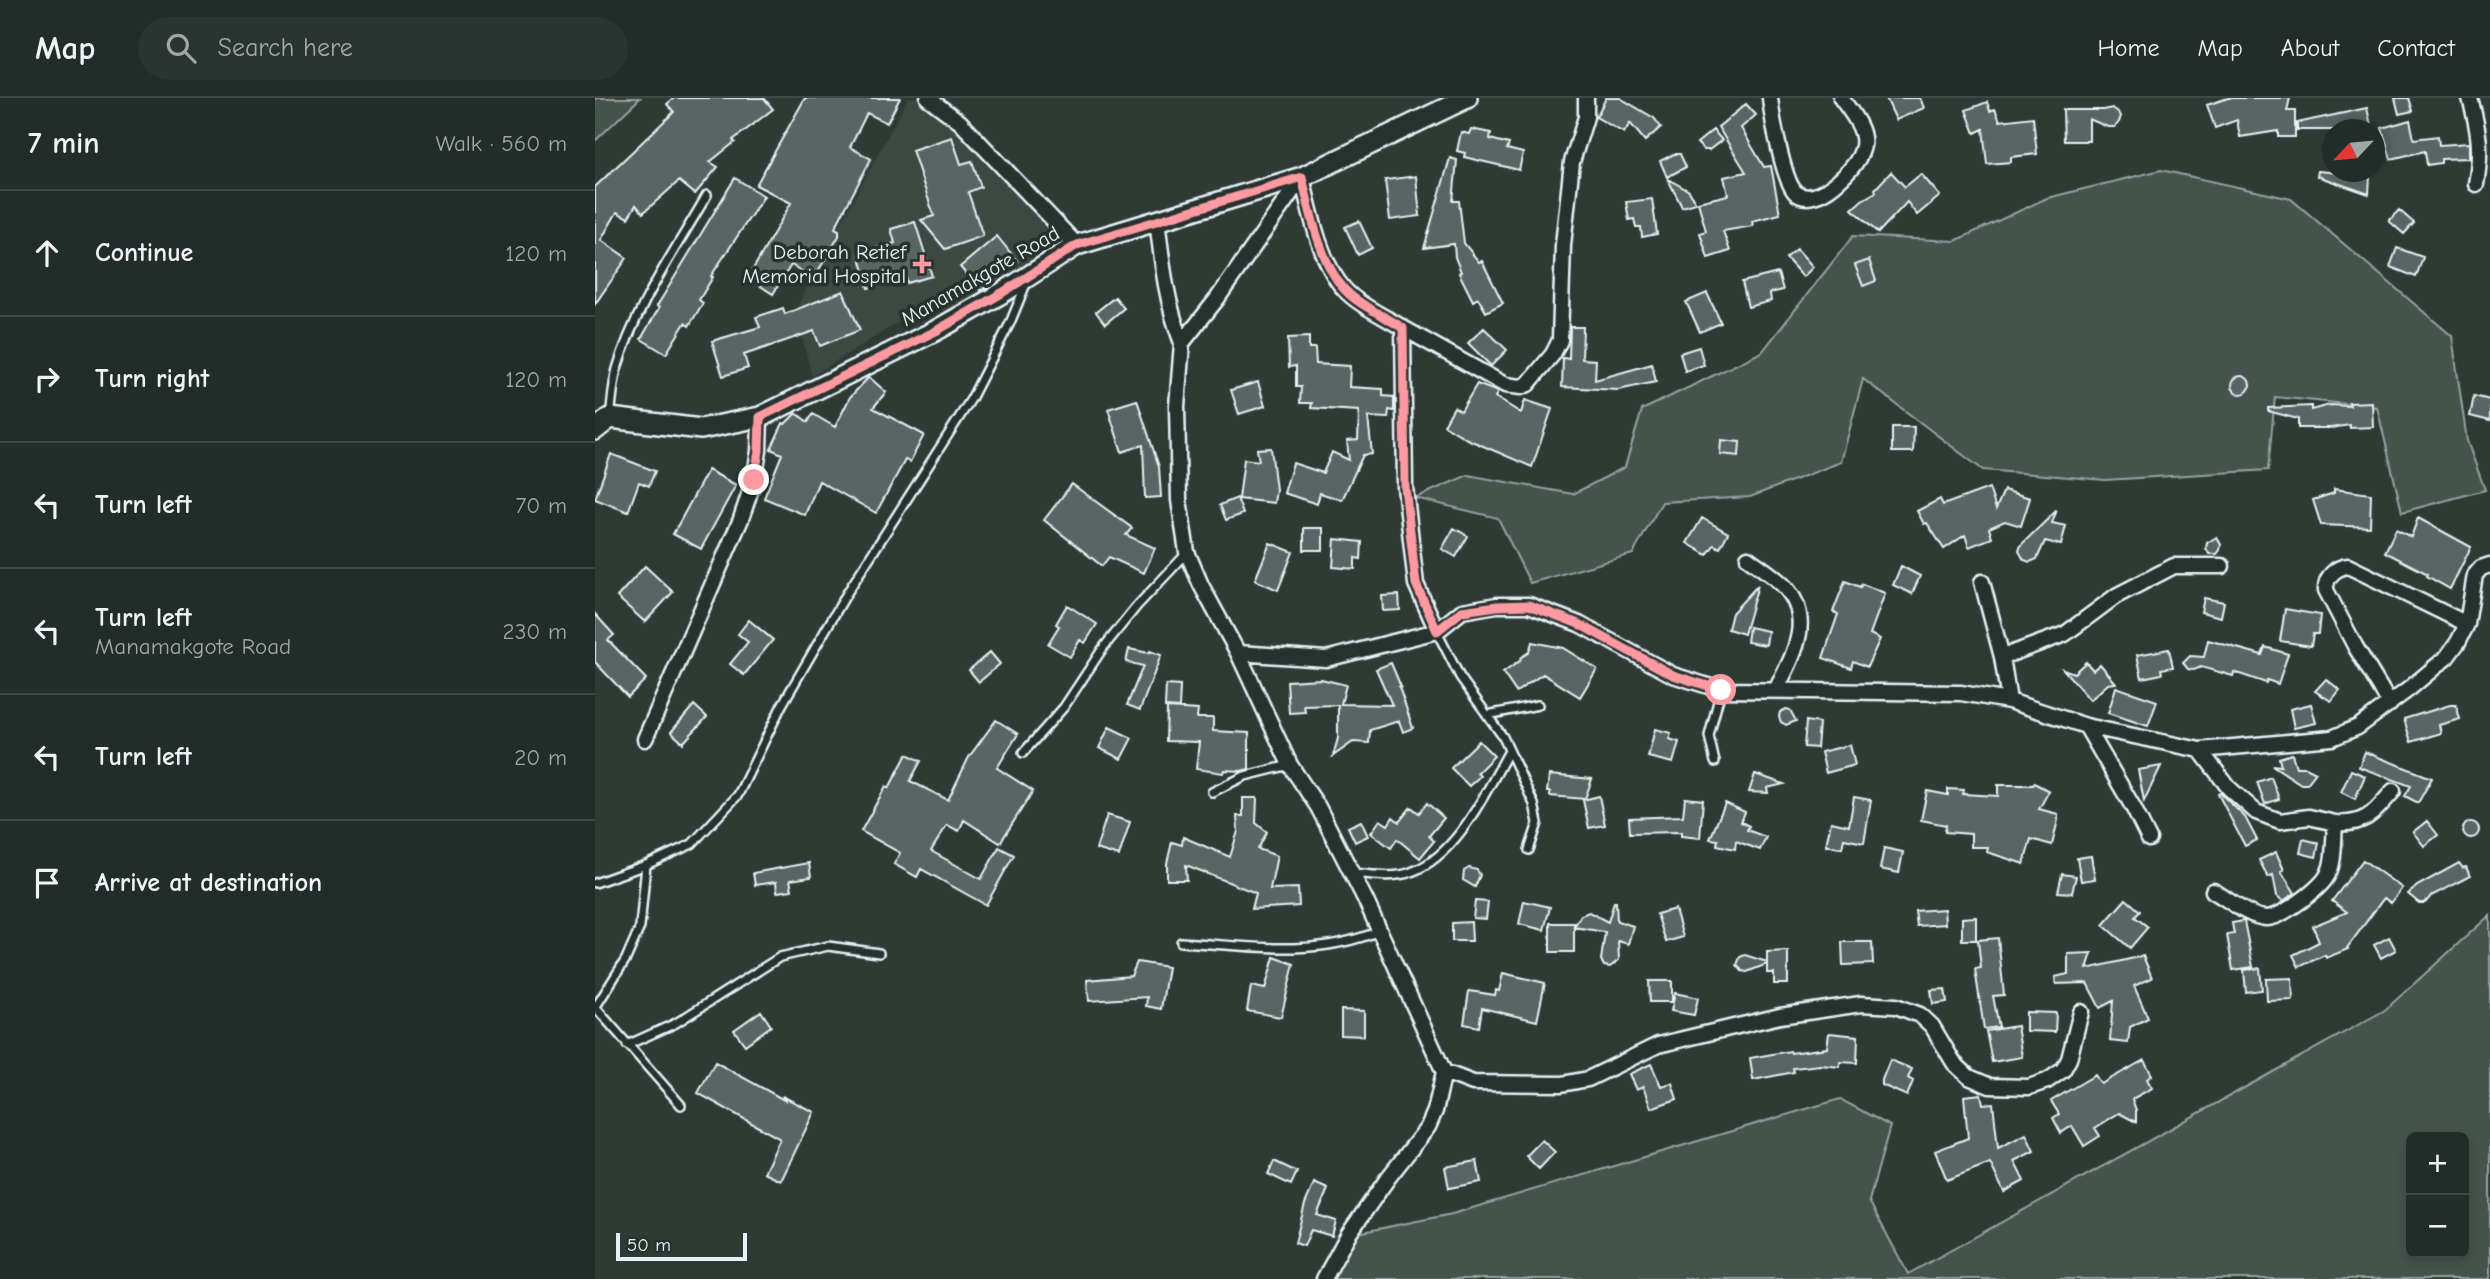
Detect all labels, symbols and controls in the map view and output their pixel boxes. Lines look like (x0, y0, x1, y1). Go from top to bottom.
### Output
search box (138, 17, 628, 80)
text: Map (35, 29, 96, 67)
icon: search (162, 29, 200, 67)
text: Search here (218, 33, 353, 63)
text: Home (2098, 34, 2159, 62)
text: Map (2197, 34, 2243, 62)
text: About (2281, 34, 2339, 62)
text: Contact (2377, 34, 2455, 62)
north arrow (2322, 119, 2385, 182)
text: 7 min (28, 126, 100, 161)
text: Walk · 560 m (436, 130, 567, 157)
street label: Manamakgote Road (896, 221, 1064, 331)
icon: ahead (28, 234, 66, 272)
text: Continue (95, 238, 193, 268)
text: 120 m (505, 240, 567, 267)
place label: Deborah Retief Memorial Hospital (742, 240, 907, 288)
marker: Deborah Retief Memorial Hospital (912, 254, 932, 274)
icon: right (28, 360, 66, 398)
text: Turn right (95, 364, 209, 394)
text: 120 m (505, 366, 567, 393)
route end (738, 464, 769, 495)
icon: left (28, 486, 66, 524)
text: Turn left (95, 490, 192, 520)
text: 70 m (515, 492, 567, 519)
text: Turn left (95, 603, 192, 633)
icon: left (28, 612, 66, 650)
text: 230 m (503, 618, 567, 645)
text: Manamakgote Road (95, 633, 291, 660)
route start (1705, 674, 1736, 705)
icon: left (28, 738, 66, 776)
text: Turn left (95, 742, 192, 772)
text: 20 m (514, 744, 567, 771)
icon: arrive (28, 864, 66, 902)
text: Arrive at destination (95, 868, 322, 898)
map controls (2406, 1132, 2469, 1258)
button: + (2406, 1132, 2469, 1195)
button: − (2406, 1195, 2469, 1258)
scale bar (616, 1230, 747, 1262)
text: 50 m (627, 1234, 671, 1256)

